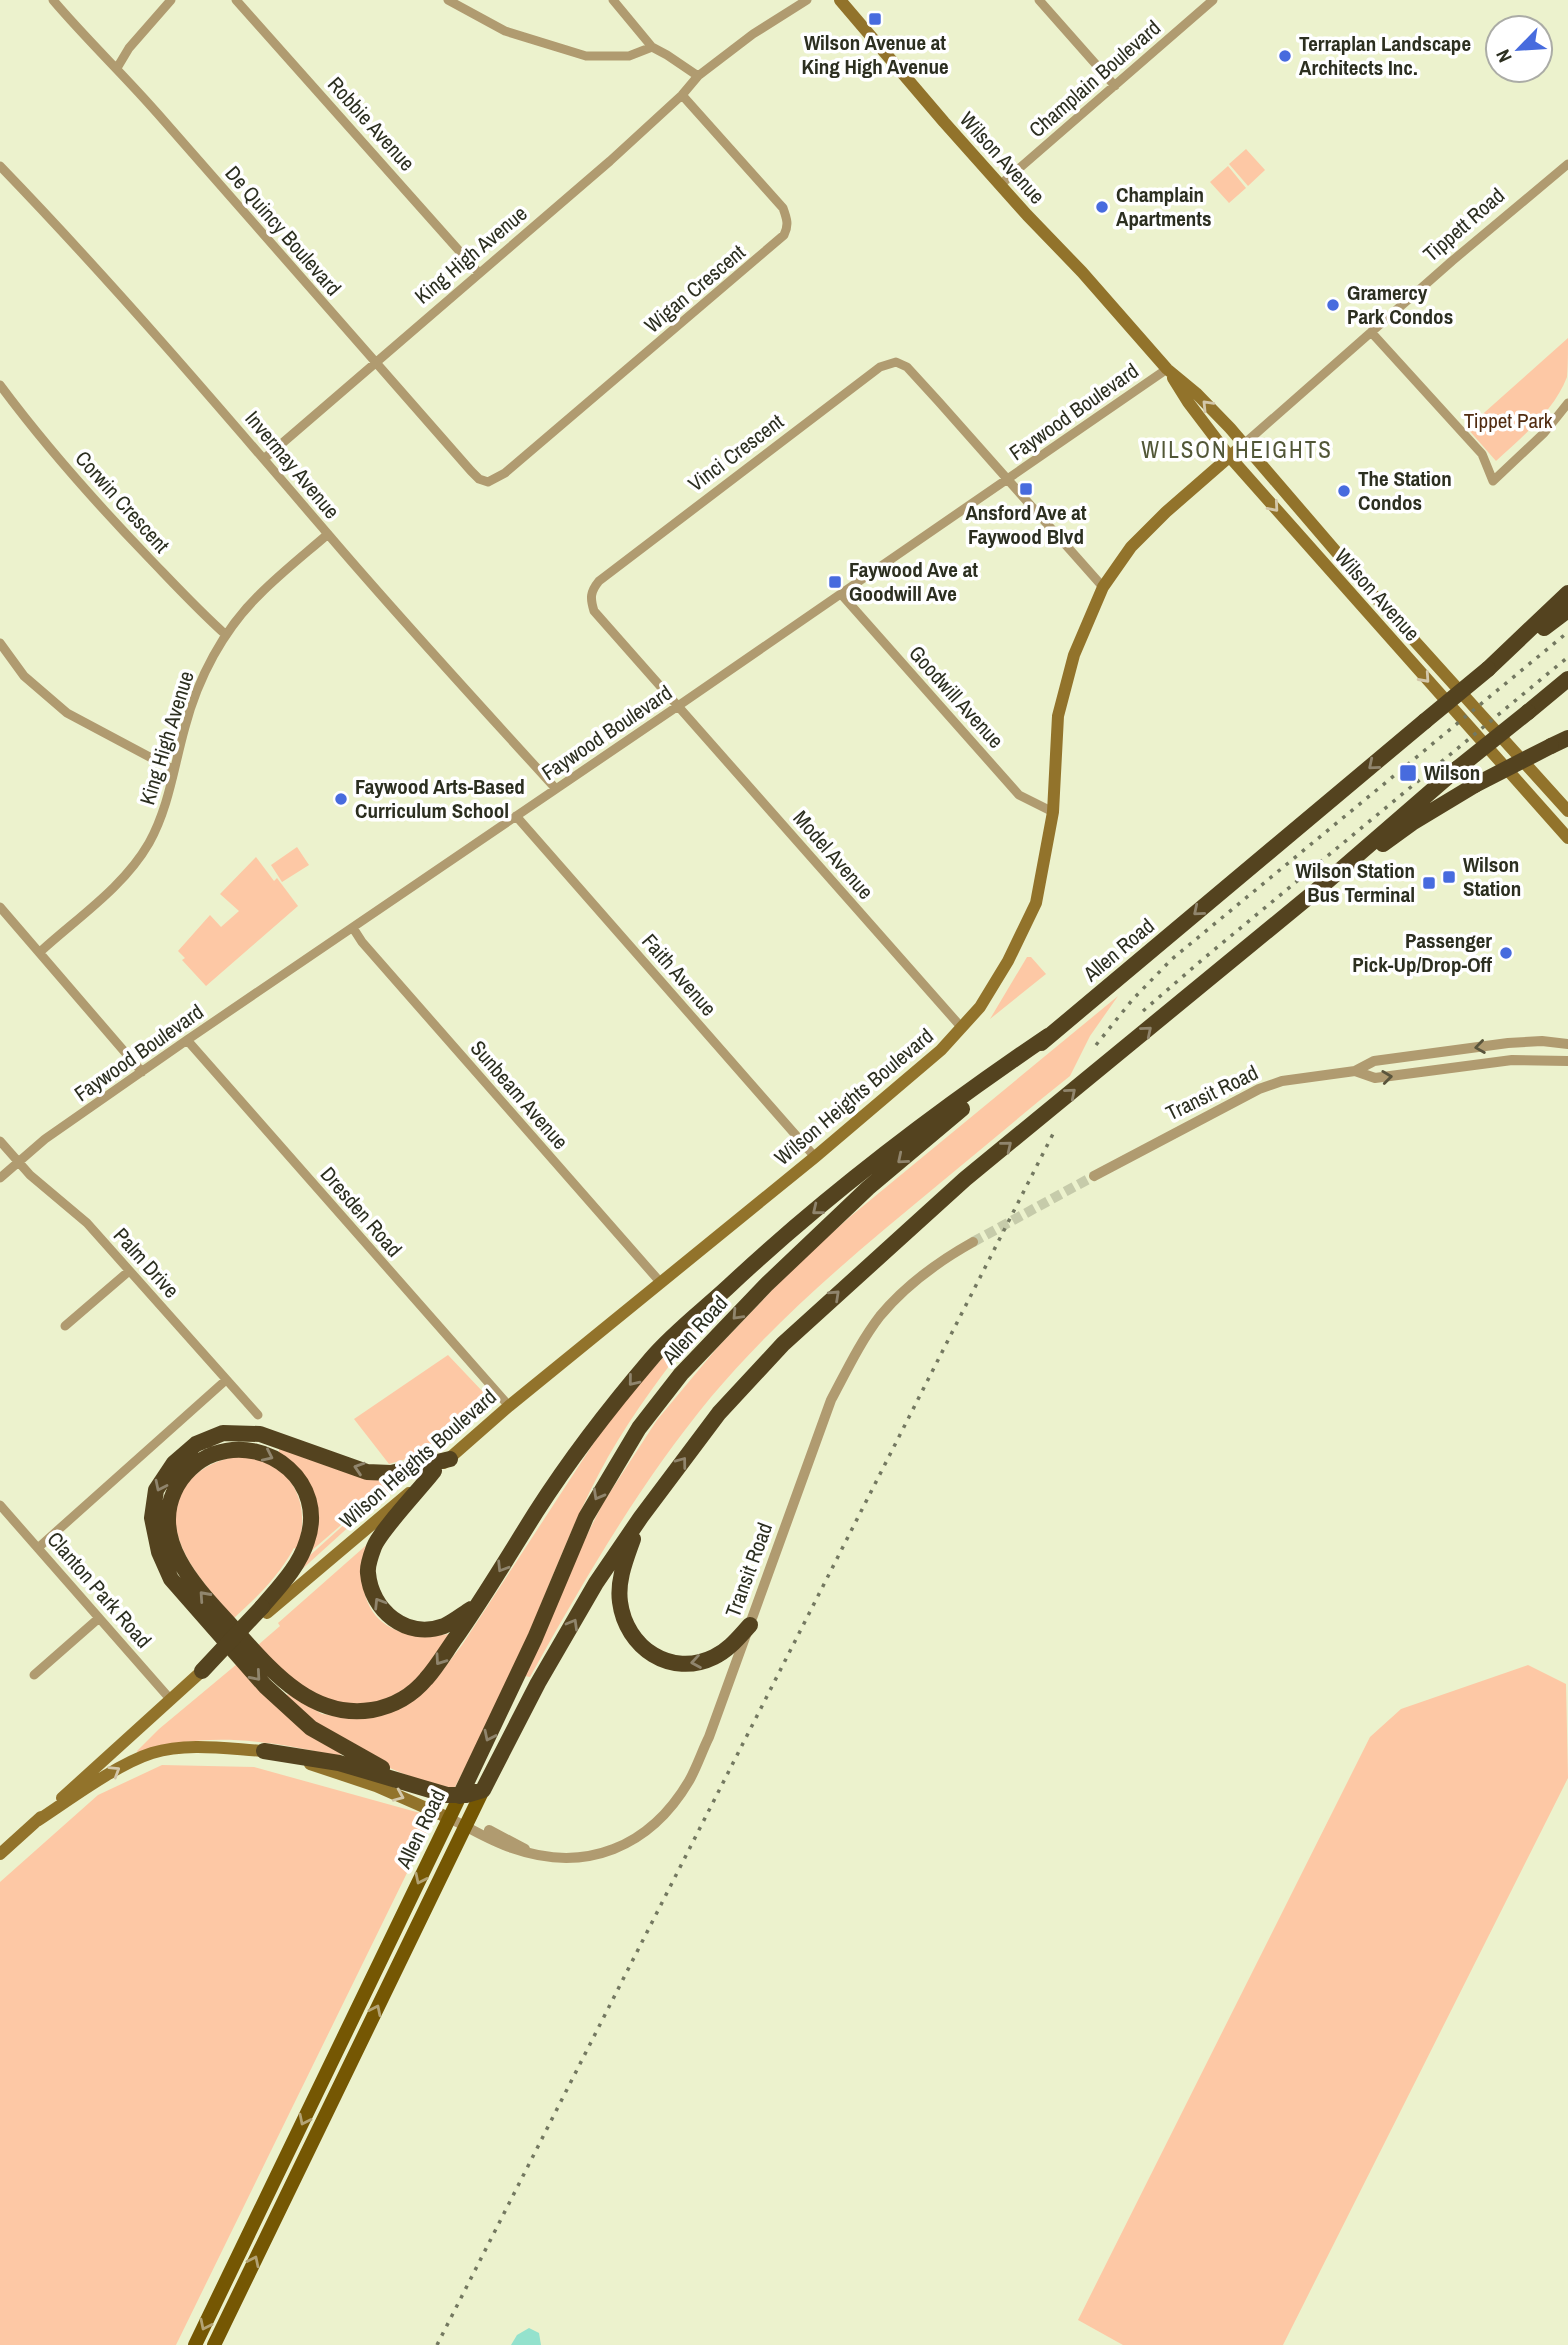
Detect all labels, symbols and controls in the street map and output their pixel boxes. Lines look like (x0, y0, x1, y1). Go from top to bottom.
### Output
marker: Wilson Avenue at King High Avenue (867, 11, 883, 27)
street label: Champlain Boulevard (1023, 13, 1167, 144)
north arrow (1484, 14, 1554, 84)
place label: Wilson Avenue at King High Avenue (801, 28, 949, 81)
place label: Terraplan Landscape Architects Inc. (1299, 29, 1471, 82)
text: N (1489, 46, 1518, 67)
marker: Terraplan Landscape Architects Inc. (1277, 48, 1293, 64)
street label: Robbie Avenue (321, 70, 421, 177)
street label: Wilson Avenue (953, 105, 1051, 210)
street label: De Quincy Boulevard (219, 159, 348, 302)
place label: Champlain Apartments (1116, 180, 1212, 233)
street label: Tippett Road (1417, 181, 1511, 268)
street label: King High Avenue (408, 199, 533, 310)
marker: Champlain Apartments (1094, 199, 1110, 215)
street label: Wigan Crescent (638, 238, 751, 339)
place label: Gramercy Park Condos (1347, 278, 1453, 331)
marker: Gramercy Park Condos (1325, 297, 1341, 313)
street label: Faywood Boulevard (1003, 356, 1144, 467)
one-way arrow (1203, 400, 1216, 413)
street label: Invermay Avenue (239, 405, 346, 525)
park label: Tippet Park (1464, 406, 1553, 435)
street label: Vinci Crescent (682, 407, 790, 498)
district label: WILSON HEIGHTS (1141, 434, 1333, 465)
street label: Corwin Crescent (69, 444, 176, 559)
place label: The Station Condos (1358, 464, 1452, 517)
marker: Ansford Ave at Faywood Blvd (1018, 481, 1034, 497)
marker: The Station Condos (1336, 483, 1352, 499)
place label: Ansford Ave at Faywood Blvd (965, 498, 1087, 551)
one-way arrow (1266, 499, 1278, 512)
street label: Wilson Avenue (1328, 542, 1426, 647)
place label: Faywood Ave at Goodwill Ave (849, 555, 978, 608)
marker: Faywood Ave at Goodwill Ave (827, 574, 843, 590)
street label: Goodwill Avenue (902, 639, 1010, 754)
street label: King High Avenue (132, 667, 201, 808)
one-way arrow (1417, 669, 1429, 682)
street label: Faywood Boulevard (536, 678, 678, 787)
one-way arrow (1368, 757, 1381, 769)
place label: Wilson (1424, 758, 1480, 787)
marker: Wilson (1398, 763, 1418, 783)
place label: Faywood Arts-Based Curriculum School (355, 772, 525, 825)
marker: Faywood Arts-Based Curriculum School (333, 791, 349, 807)
street label: Model Avenue (787, 804, 880, 905)
place label: Wilson Station (1463, 850, 1521, 903)
place label: Wilson Station Bus Terminal (1296, 856, 1415, 909)
marker: Wilson Station (1441, 869, 1457, 885)
marker: Wilson Station Bus Terminal (1421, 875, 1437, 891)
one-way arrow (1194, 903, 1207, 915)
street label: Allen Road (1076, 911, 1160, 988)
place label: Passenger Pick-Up/Drop-Off (1352, 926, 1493, 979)
street label: Faith Avenue (636, 927, 723, 1022)
marker: Passenger Pick-Up/Drop-Off (1498, 945, 1514, 961)
street label: Faywood Boulevard (68, 997, 209, 1108)
street label: Wilson Heights Boulevard (768, 1022, 939, 1172)
one-way arrow (1138, 1027, 1151, 1039)
street label: Sunbeam Avenue (464, 1034, 575, 1155)
one-way arrow (1474, 1039, 1485, 1054)
street label: Transit Road (1161, 1058, 1263, 1127)
one-way arrow (1381, 1069, 1393, 1084)
one-way arrow (1063, 1089, 1076, 1101)
one-way arrow (999, 1141, 1011, 1154)
one-way arrow (898, 1151, 911, 1163)
street label: Dresden Road (314, 1160, 409, 1263)
one-way arrow (813, 1202, 826, 1214)
street label: Palm Drive (107, 1221, 186, 1304)
street label: Allen Road (655, 1289, 734, 1371)
one-way arrow (827, 1290, 840, 1303)
one-way arrow (732, 1307, 745, 1320)
one-way arrow (629, 1374, 642, 1386)
street label: Wilson Heights Boulevard (333, 1382, 502, 1535)
one-way arrow (261, 1448, 273, 1462)
one-way arrow (674, 1457, 686, 1470)
one-way arrow (354, 1462, 366, 1476)
one-way arrow (155, 1479, 169, 1491)
one-way arrow (593, 1488, 607, 1500)
street label: Transit Road (718, 1518, 779, 1621)
street label: Clanton Park Road (41, 1525, 158, 1654)
one-way arrow (498, 1559, 511, 1572)
one-way arrow (200, 1591, 213, 1604)
one-way arrow (374, 1598, 387, 1611)
one-way arrow (565, 1619, 578, 1632)
one-way arrow (435, 1652, 448, 1665)
one-way arrow (690, 1654, 702, 1669)
one-way arrow (248, 1668, 260, 1681)
one-way arrow (484, 1729, 498, 1741)
one-way arrow (108, 1767, 121, 1780)
street label: Allen Road (389, 1785, 452, 1874)
one-way arrow (392, 1787, 404, 1801)
one-way arrow (414, 1872, 428, 1884)
one-way arrow (368, 2005, 382, 2017)
one-way arrow (298, 2113, 312, 2125)
one-way arrow (246, 2256, 260, 2269)
one-way arrow (200, 2318, 214, 2330)

